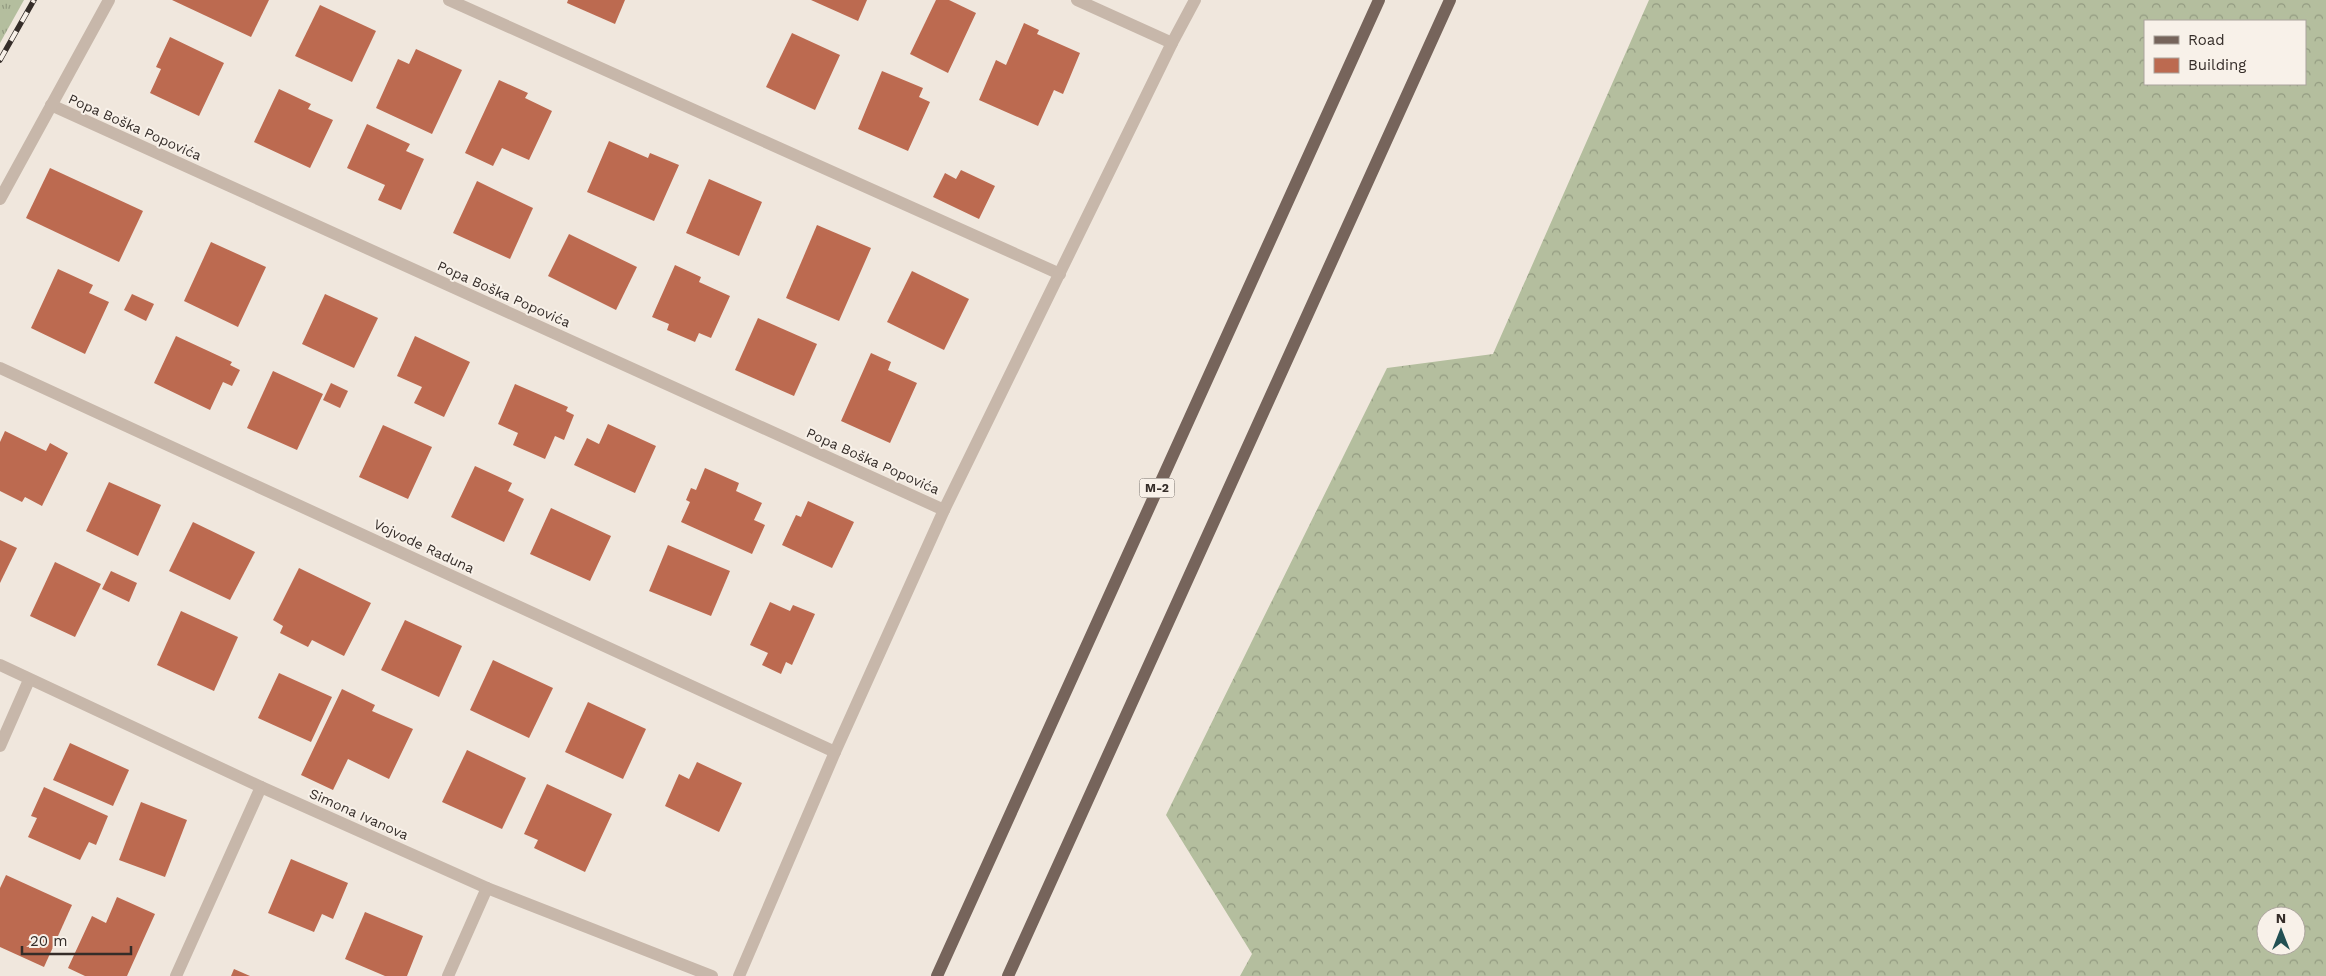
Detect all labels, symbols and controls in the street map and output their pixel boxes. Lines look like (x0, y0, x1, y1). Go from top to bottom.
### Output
legend (2144, 20, 2306, 85)
text: Road (2188, 31, 2225, 49)
text: Building (2188, 56, 2246, 74)
street label: Popa Boška Popovića (66, 90, 204, 164)
street label: Popa Boška Popovića (435, 257, 573, 331)
street label: Popa Boška Popovića (804, 424, 942, 498)
road number: M-2 (1140, 478, 1174, 498)
street label: Vojvode Raduna (371, 516, 477, 576)
street label: Simona Ivanova (307, 785, 411, 843)
north arrow (2256, 906, 2306, 956)
text: N (2276, 910, 2286, 926)
scale bar (22, 924, 131, 956)
text: 20 m (30, 932, 68, 950)

